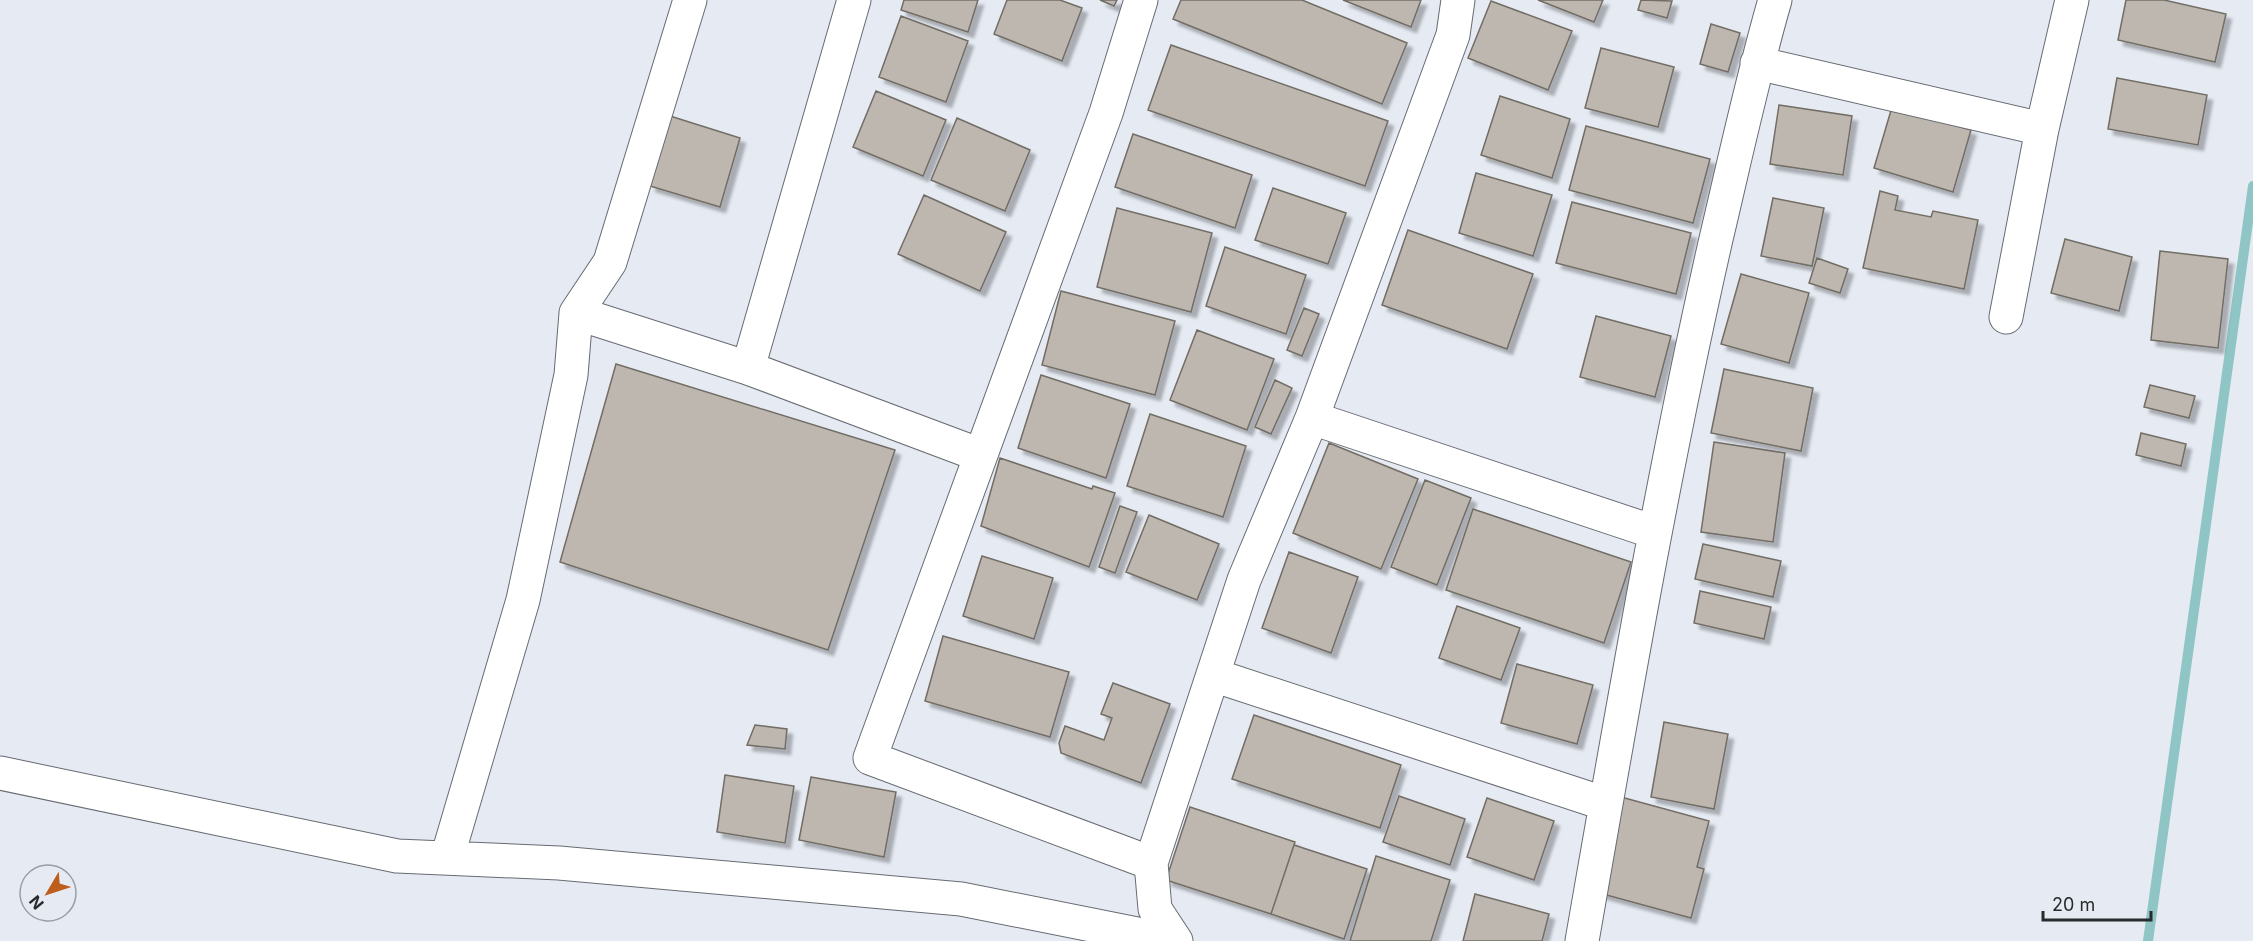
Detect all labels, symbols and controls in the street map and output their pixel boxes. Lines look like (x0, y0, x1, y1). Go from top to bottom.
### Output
north arrow (18, 863, 78, 923)
scale bar (2043, 884, 2151, 922)
text: N (25, 891, 48, 913)
text: 20 m (2052, 894, 2095, 915)

